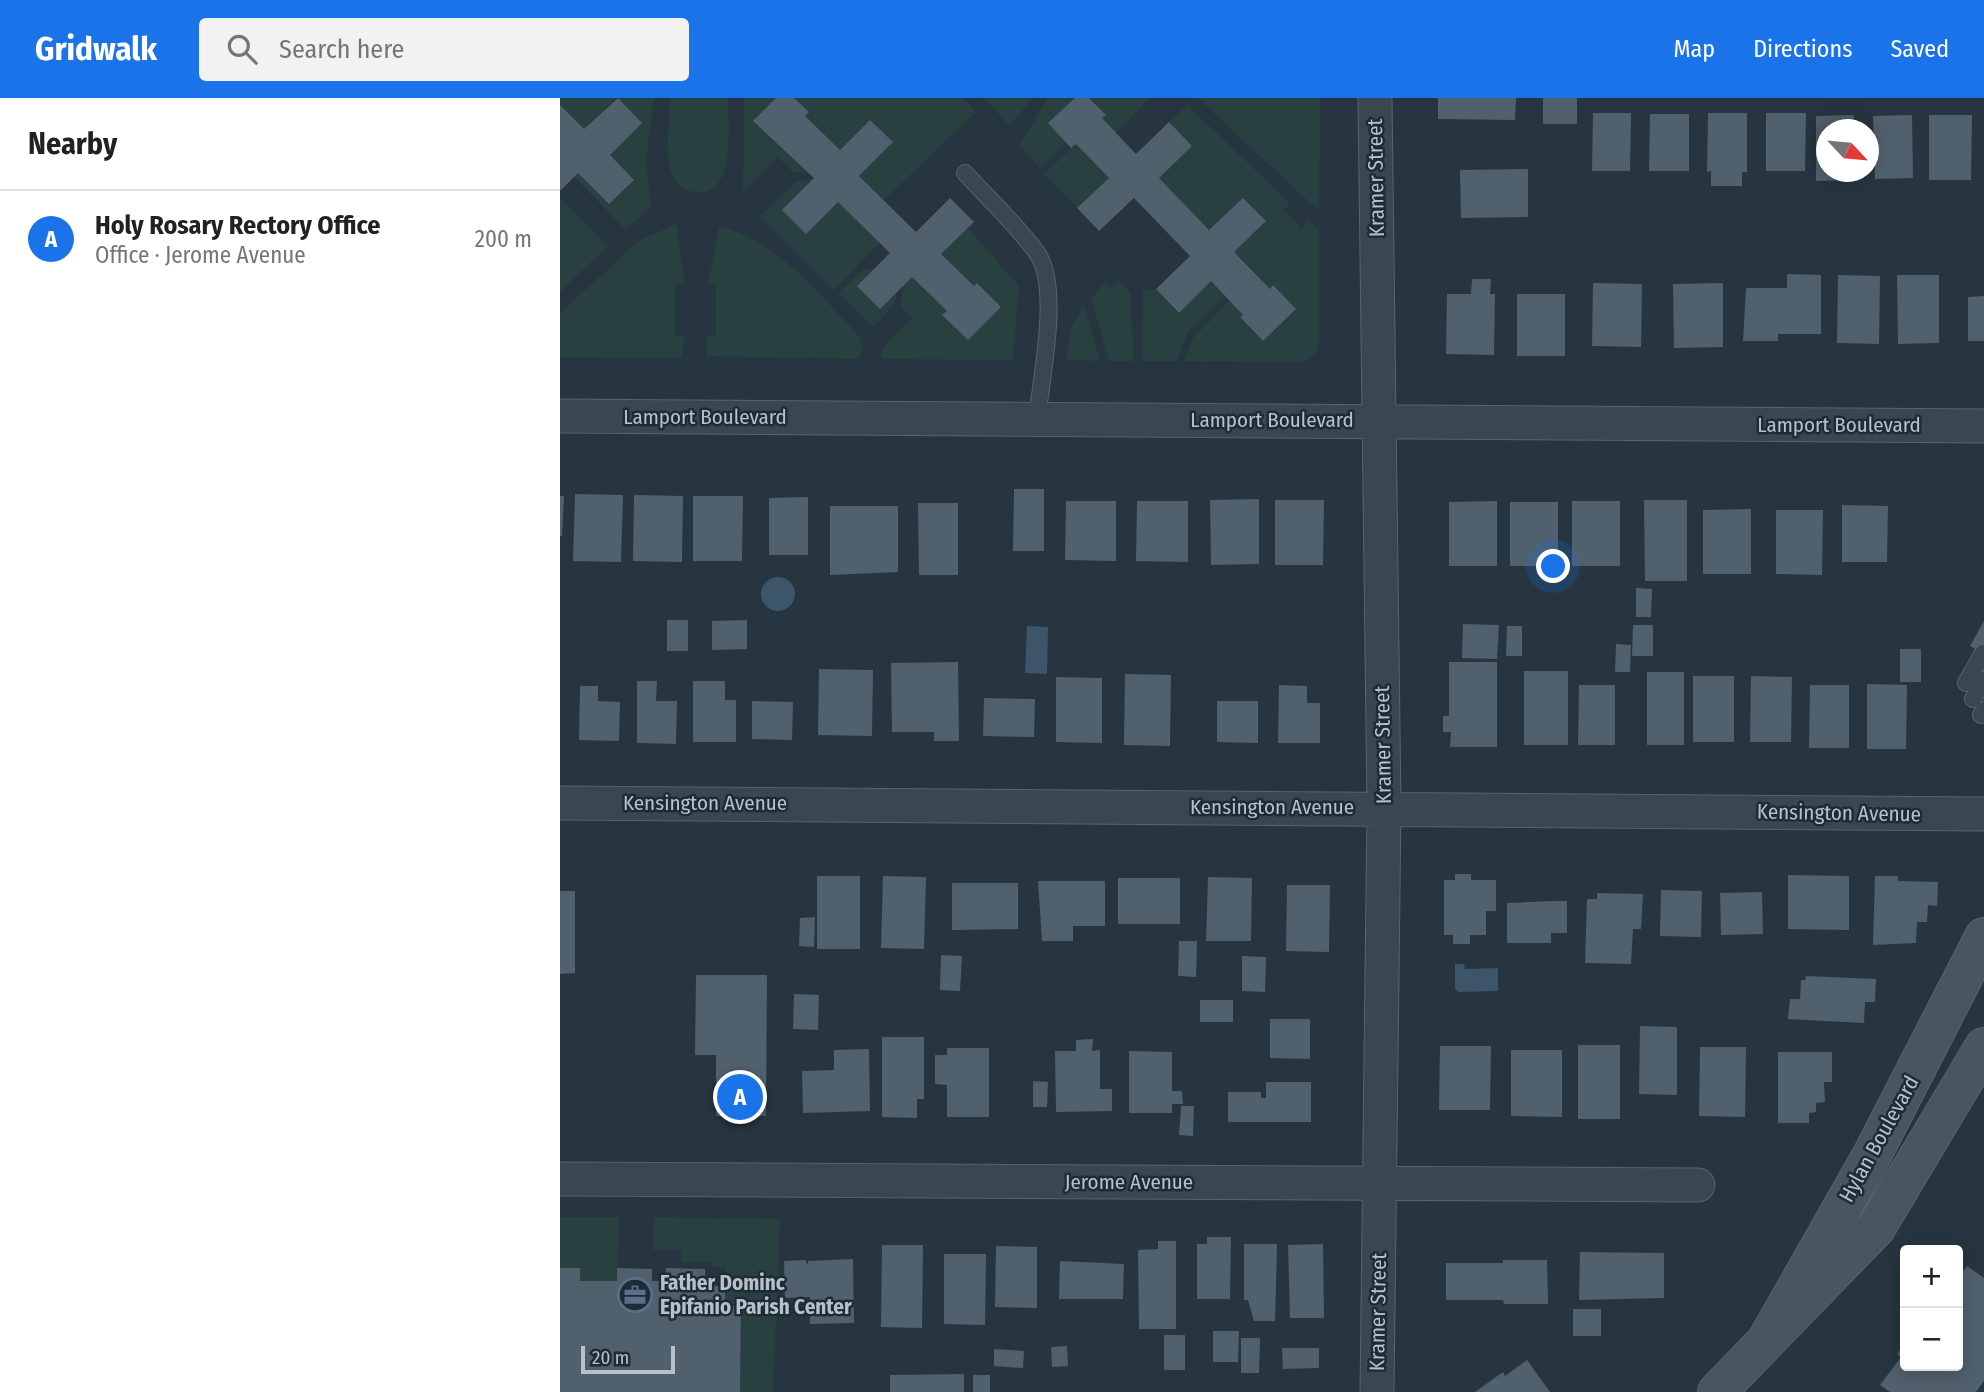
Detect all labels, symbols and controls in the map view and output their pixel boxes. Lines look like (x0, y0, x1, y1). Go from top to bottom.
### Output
search box (199, 18, 689, 81)
text: Gridwalk (35, 29, 157, 69)
icon: search (223, 30, 261, 68)
text: Search here (279, 34, 404, 65)
text: Map (1674, 35, 1715, 63)
text: Directions (1753, 35, 1852, 63)
text: Saved (1890, 35, 1949, 63)
street label: Kramer Street (1362, 118, 1390, 237)
north arrow (1816, 119, 1879, 182)
text: Nearby (28, 126, 117, 162)
text: Holy Rosary Rectory Office (95, 210, 381, 241)
text: A (45, 225, 57, 253)
text: 200 m (475, 225, 532, 253)
text: Office · Jerome Avenue (95, 241, 306, 269)
street label: Lamport Boulevard (623, 404, 787, 430)
street label: Lamport Boulevard (1190, 407, 1354, 433)
street label: Lamport Boulevard (1757, 412, 1921, 438)
your location (1536, 549, 1570, 583)
street label: Kramer Street (1369, 685, 1397, 804)
street label: Kensington Avenue (623, 790, 787, 816)
street label: Kensington Avenue (1190, 794, 1354, 820)
street label: Kensington Avenue (1757, 799, 1921, 827)
pin: A (717, 1071, 763, 1123)
street label: Hylan Boulevard (1834, 1071, 1924, 1207)
street label: Jerome Avenue (1065, 1169, 1193, 1195)
map controls (1900, 1245, 1963, 1371)
button: + (1900, 1245, 1963, 1308)
street label: Kramer Street (1364, 1252, 1392, 1371)
place label: Father Dominc Epifanio Parish Center (660, 1270, 852, 1320)
office icon: Father Dominc Epifanio Parish Center (616, 1276, 654, 1314)
button: − (1900, 1308, 1963, 1371)
scale bar (581, 1343, 676, 1375)
text: 20 m (592, 1346, 629, 1369)

